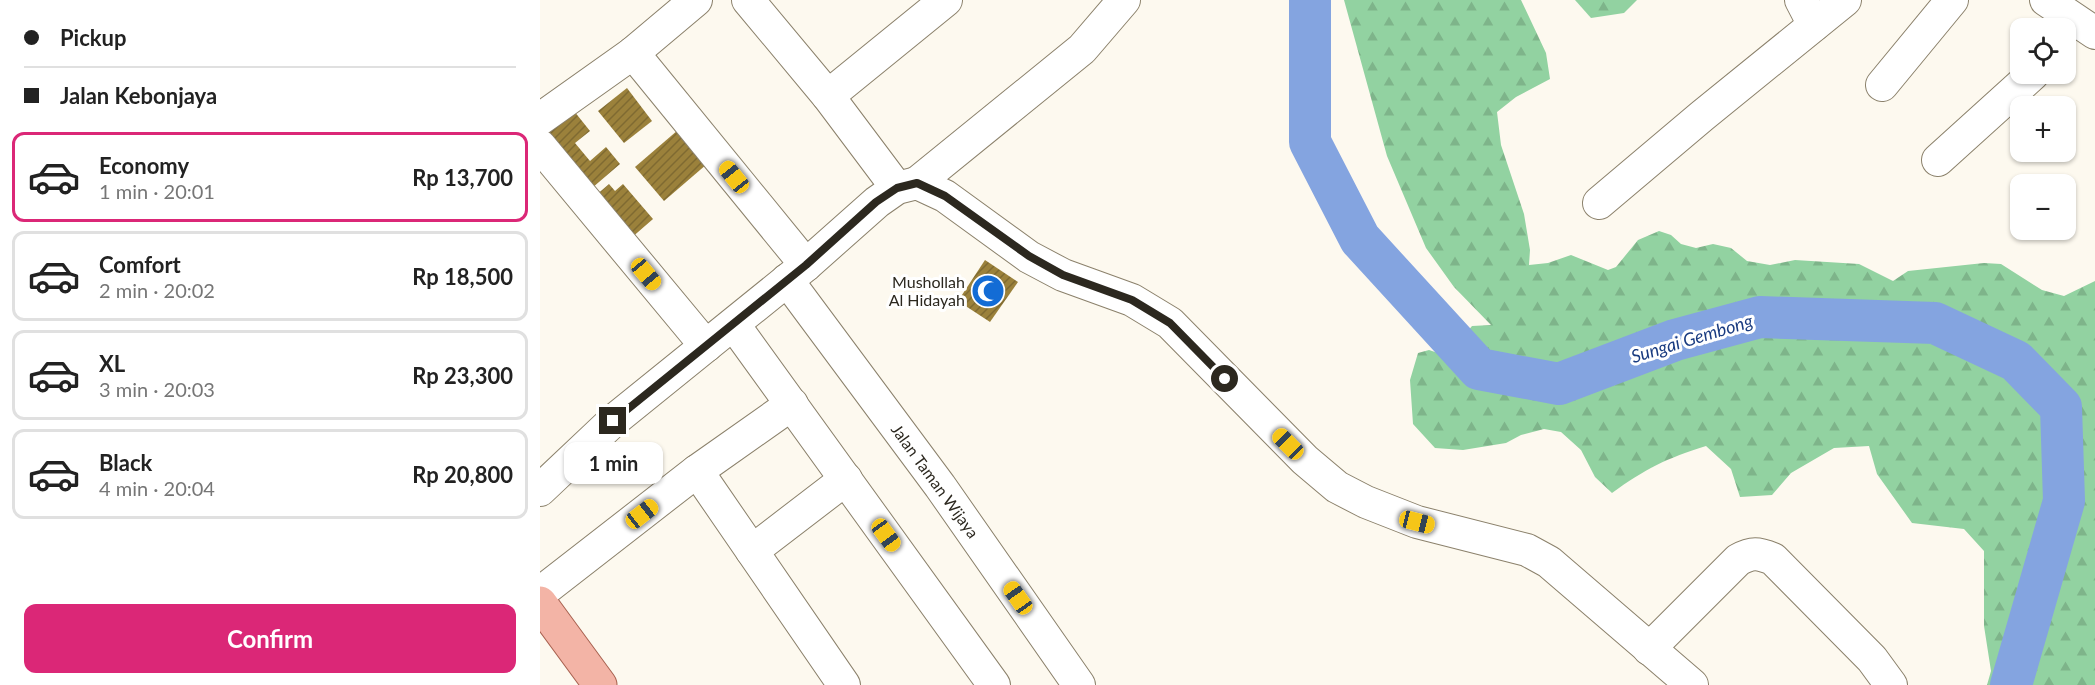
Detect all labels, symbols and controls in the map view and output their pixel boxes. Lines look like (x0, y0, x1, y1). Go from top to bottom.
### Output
map controls (2010, 18, 2076, 240)
button: locate (2010, 18, 2076, 84)
text: Pickup (60, 24, 126, 51)
text: Jalan Kebonjaya (60, 82, 217, 109)
button: + (2010, 96, 2076, 162)
icon: car (27, 150, 81, 204)
text: Economy (99, 152, 189, 179)
car (716, 157, 752, 197)
text: Rp 13,700 (412, 164, 513, 191)
button: − (2010, 174, 2076, 240)
text: 1 min · 20:01 (99, 179, 215, 203)
icon: car (27, 249, 81, 303)
text: Comfort (99, 251, 181, 278)
car (628, 254, 664, 294)
text: Rp 18,500 (412, 263, 513, 290)
place label: Mushollah Al Hidayah (889, 272, 965, 309)
mosque icon: Mushollah Al Hidayah (970, 273, 1006, 309)
text: 2 min · 20:02 (99, 278, 215, 302)
water label: Sungai Gembong (1628, 309, 1755, 367)
icon: car (27, 348, 81, 402)
text: XL (99, 350, 125, 377)
text: Rp 23,300 (412, 362, 513, 389)
route start (1211, 365, 1238, 392)
text: 3 min · 20:03 (99, 377, 215, 401)
route end (599, 407, 626, 434)
street label: Jalan Taman Wijaya (888, 420, 983, 541)
car (1269, 425, 1307, 463)
callout: 1 min (563, 442, 662, 484)
icon: car (27, 447, 81, 501)
text: Black (99, 449, 152, 476)
text: 1 min (589, 451, 638, 475)
text: Rp 20,800 (412, 461, 513, 488)
text: 4 min · 20:04 (99, 476, 215, 500)
car (622, 496, 662, 532)
car (1397, 509, 1437, 535)
car (868, 515, 904, 555)
car (1000, 578, 1036, 618)
button: Confirm (24, 604, 516, 673)

